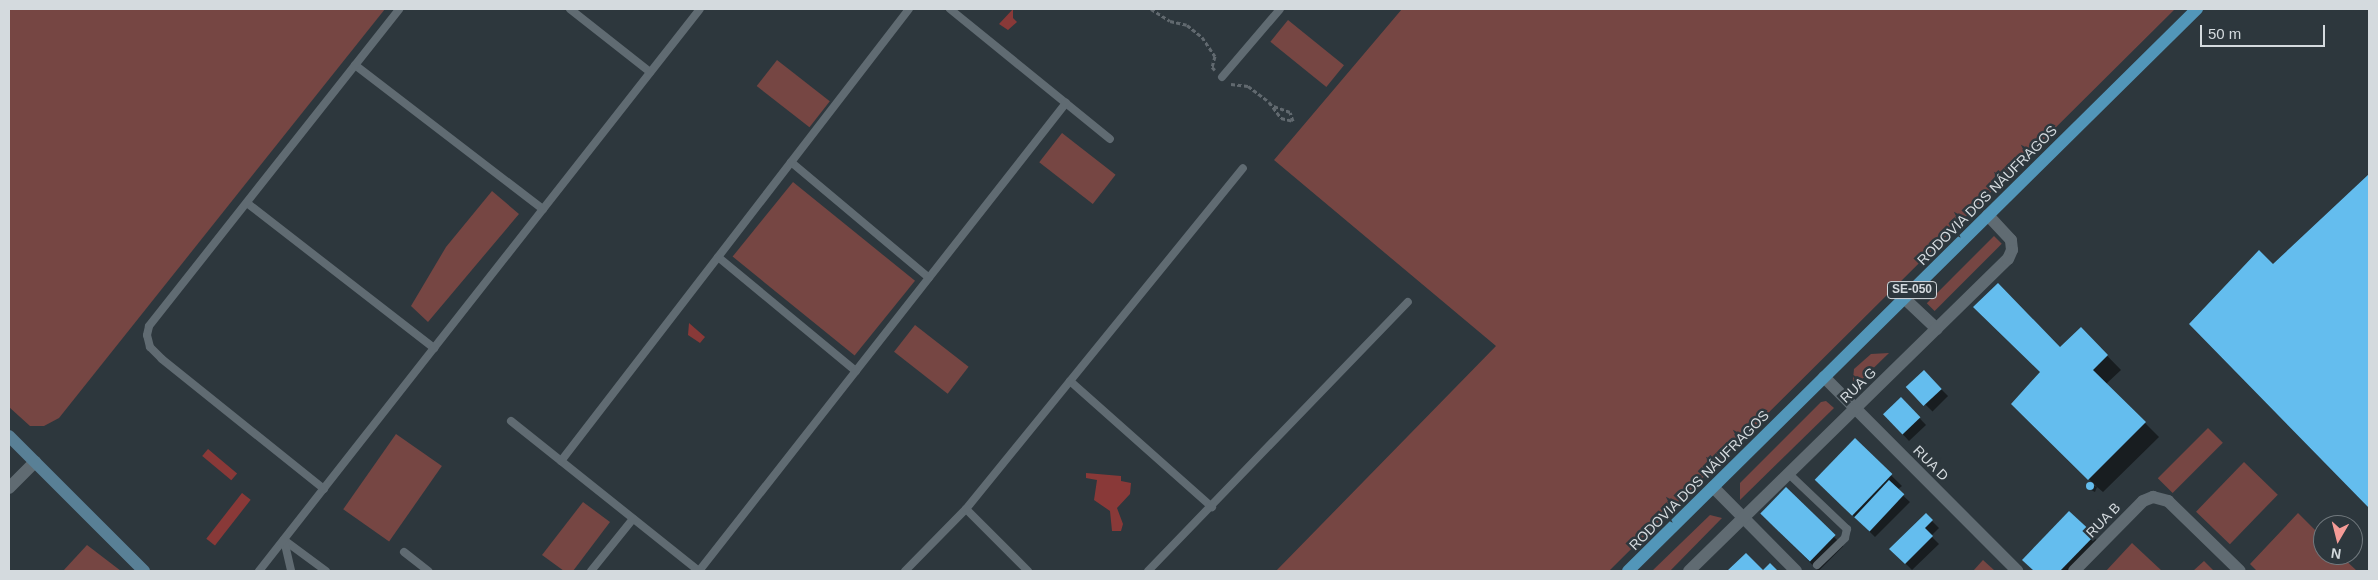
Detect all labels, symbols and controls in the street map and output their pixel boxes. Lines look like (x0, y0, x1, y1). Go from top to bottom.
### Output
scale bar (2203, 15, 2328, 47)
text: 50 m (2208, 25, 2241, 42)
street label: RODOVIA DOS NÁUFRAGOS (1913, 121, 2061, 269)
road number: SE-050 (1886, 280, 1938, 300)
street label: RUA G (1836, 364, 1880, 406)
street label: RODOVIA DOS NÁUFRAGOS (1625, 406, 1773, 554)
street label: RUA D (1910, 442, 1952, 484)
street label: RUA B (2082, 499, 2124, 541)
north arrow (2313, 515, 2363, 565)
text: N (2330, 545, 2342, 562)

